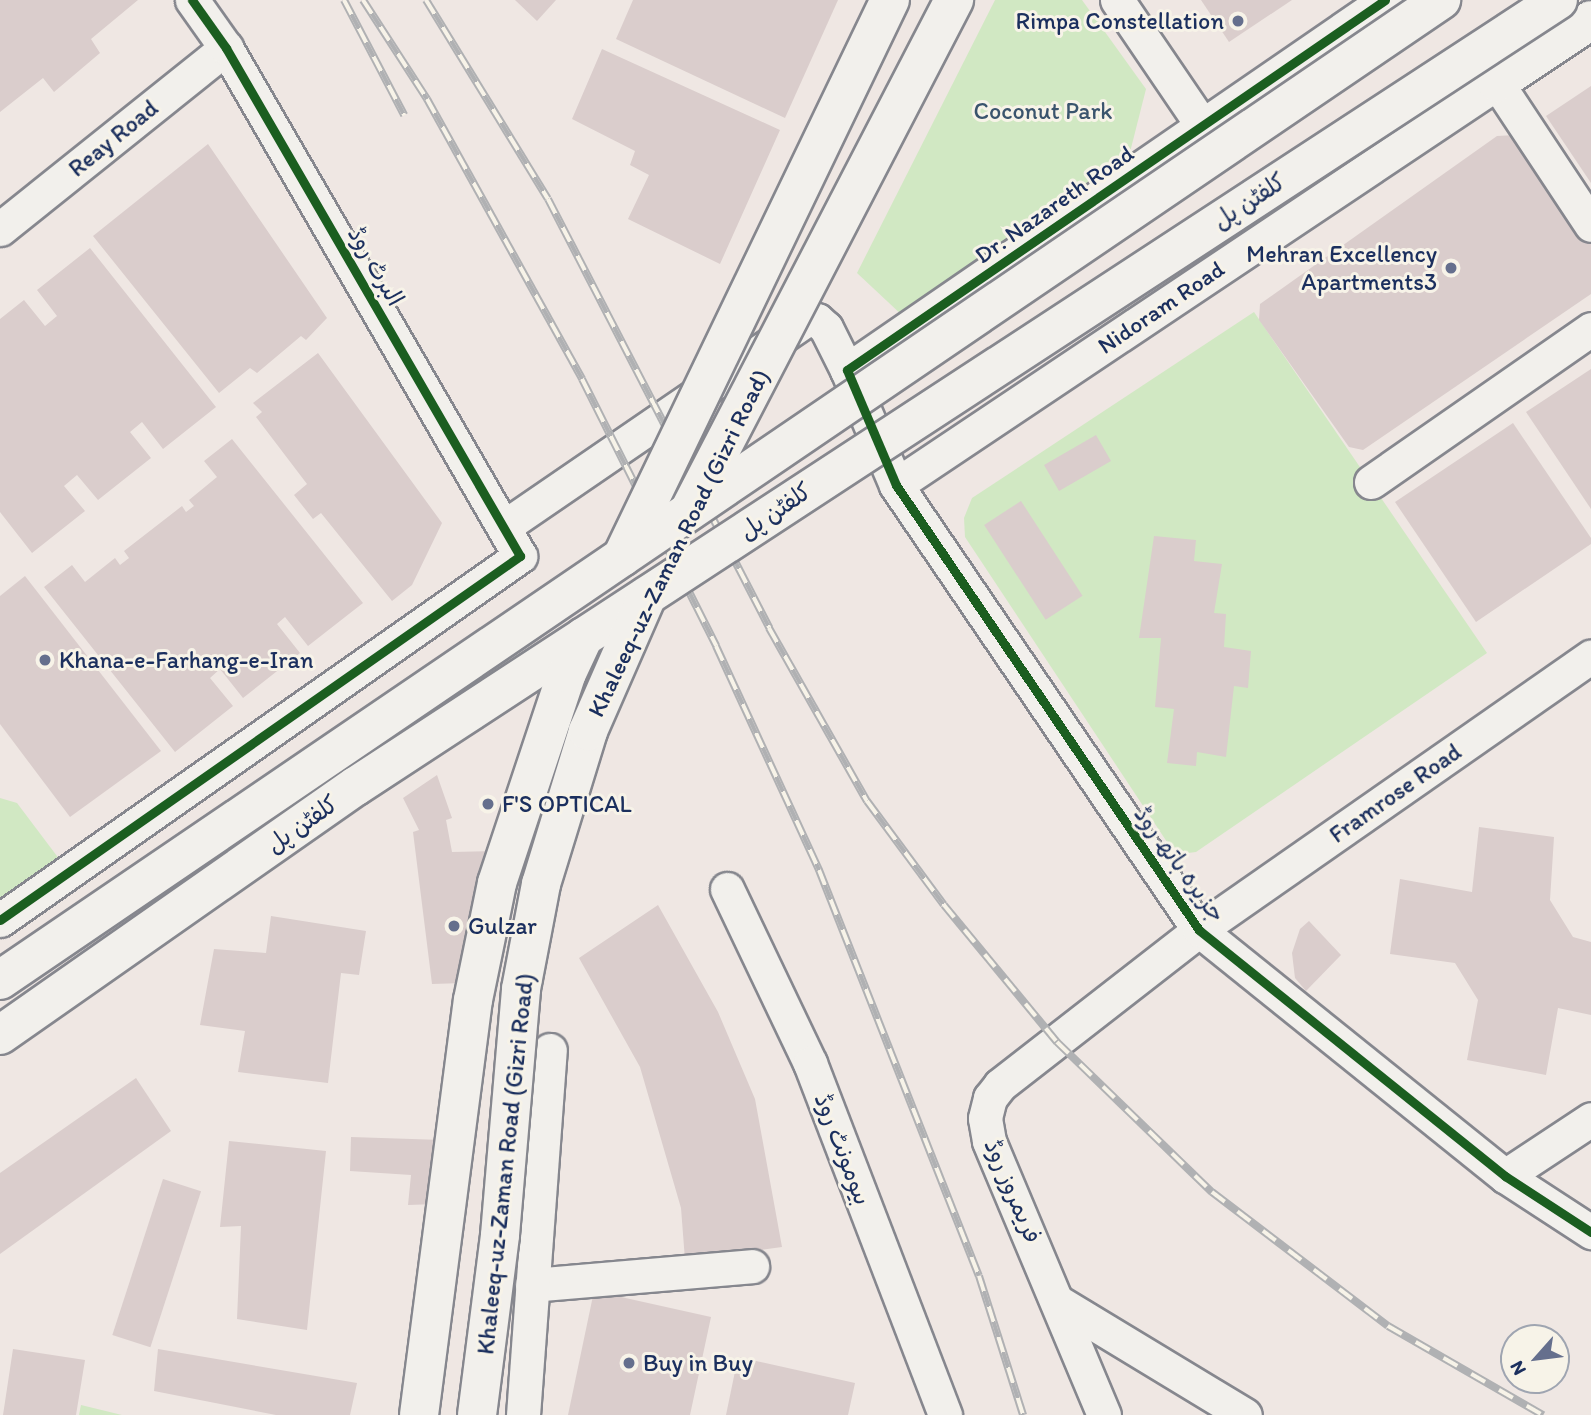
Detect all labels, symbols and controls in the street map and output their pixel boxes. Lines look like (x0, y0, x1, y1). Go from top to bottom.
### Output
place label: Rimpa Constellation (1015, 7, 1224, 35)
marker: Rimpa Constellation (1230, 13, 1246, 29)
street label: Reay Road (63, 93, 163, 183)
park label: Coconut Park (974, 97, 1112, 125)
street label: Dr. Nazareth Road (969, 138, 1139, 270)
street label: کلفٹن پل (1207, 167, 1291, 235)
street label: البرٹ روڈ (342, 221, 410, 311)
place label: Mehran Excellency Apartments3 (1246, 240, 1437, 296)
street label: Nidoram Road (1092, 254, 1230, 360)
marker: Mehran Excellency Apartments3 (1443, 260, 1459, 276)
street label: Khaleeq-uz-Zaman Road (Gizri Road) (581, 365, 775, 721)
street label: کلفٹن پل (733, 476, 817, 546)
place label: Khana-e-Farhang-e-Iran (59, 646, 314, 674)
marker: Khana-e-Farhang-e-Iran (37, 652, 53, 668)
street label: Framrose Road (1323, 737, 1467, 849)
street label: کلفٹن پل (260, 789, 344, 859)
place label: F'S OPTICAL (502, 790, 631, 818)
marker: F'S OPTICAL (480, 796, 496, 812)
street label: جزیرہ باتھ روڈ (1128, 800, 1232, 928)
place label: Gulzar (468, 912, 537, 940)
marker: Gulzar (446, 918, 462, 934)
street label: Khaleeq-uz-Zaman Road (Gizri Road) (471, 973, 539, 1355)
street label: بیومونٹ روڈ (809, 1089, 877, 1209)
street label: فریمروز روڈ (978, 1135, 1048, 1247)
north arrow (1500, 1324, 1570, 1394)
place label: Buy in Buy (643, 1349, 753, 1377)
marker: Buy in Buy (621, 1355, 637, 1371)
text: N (1505, 1357, 1531, 1379)

